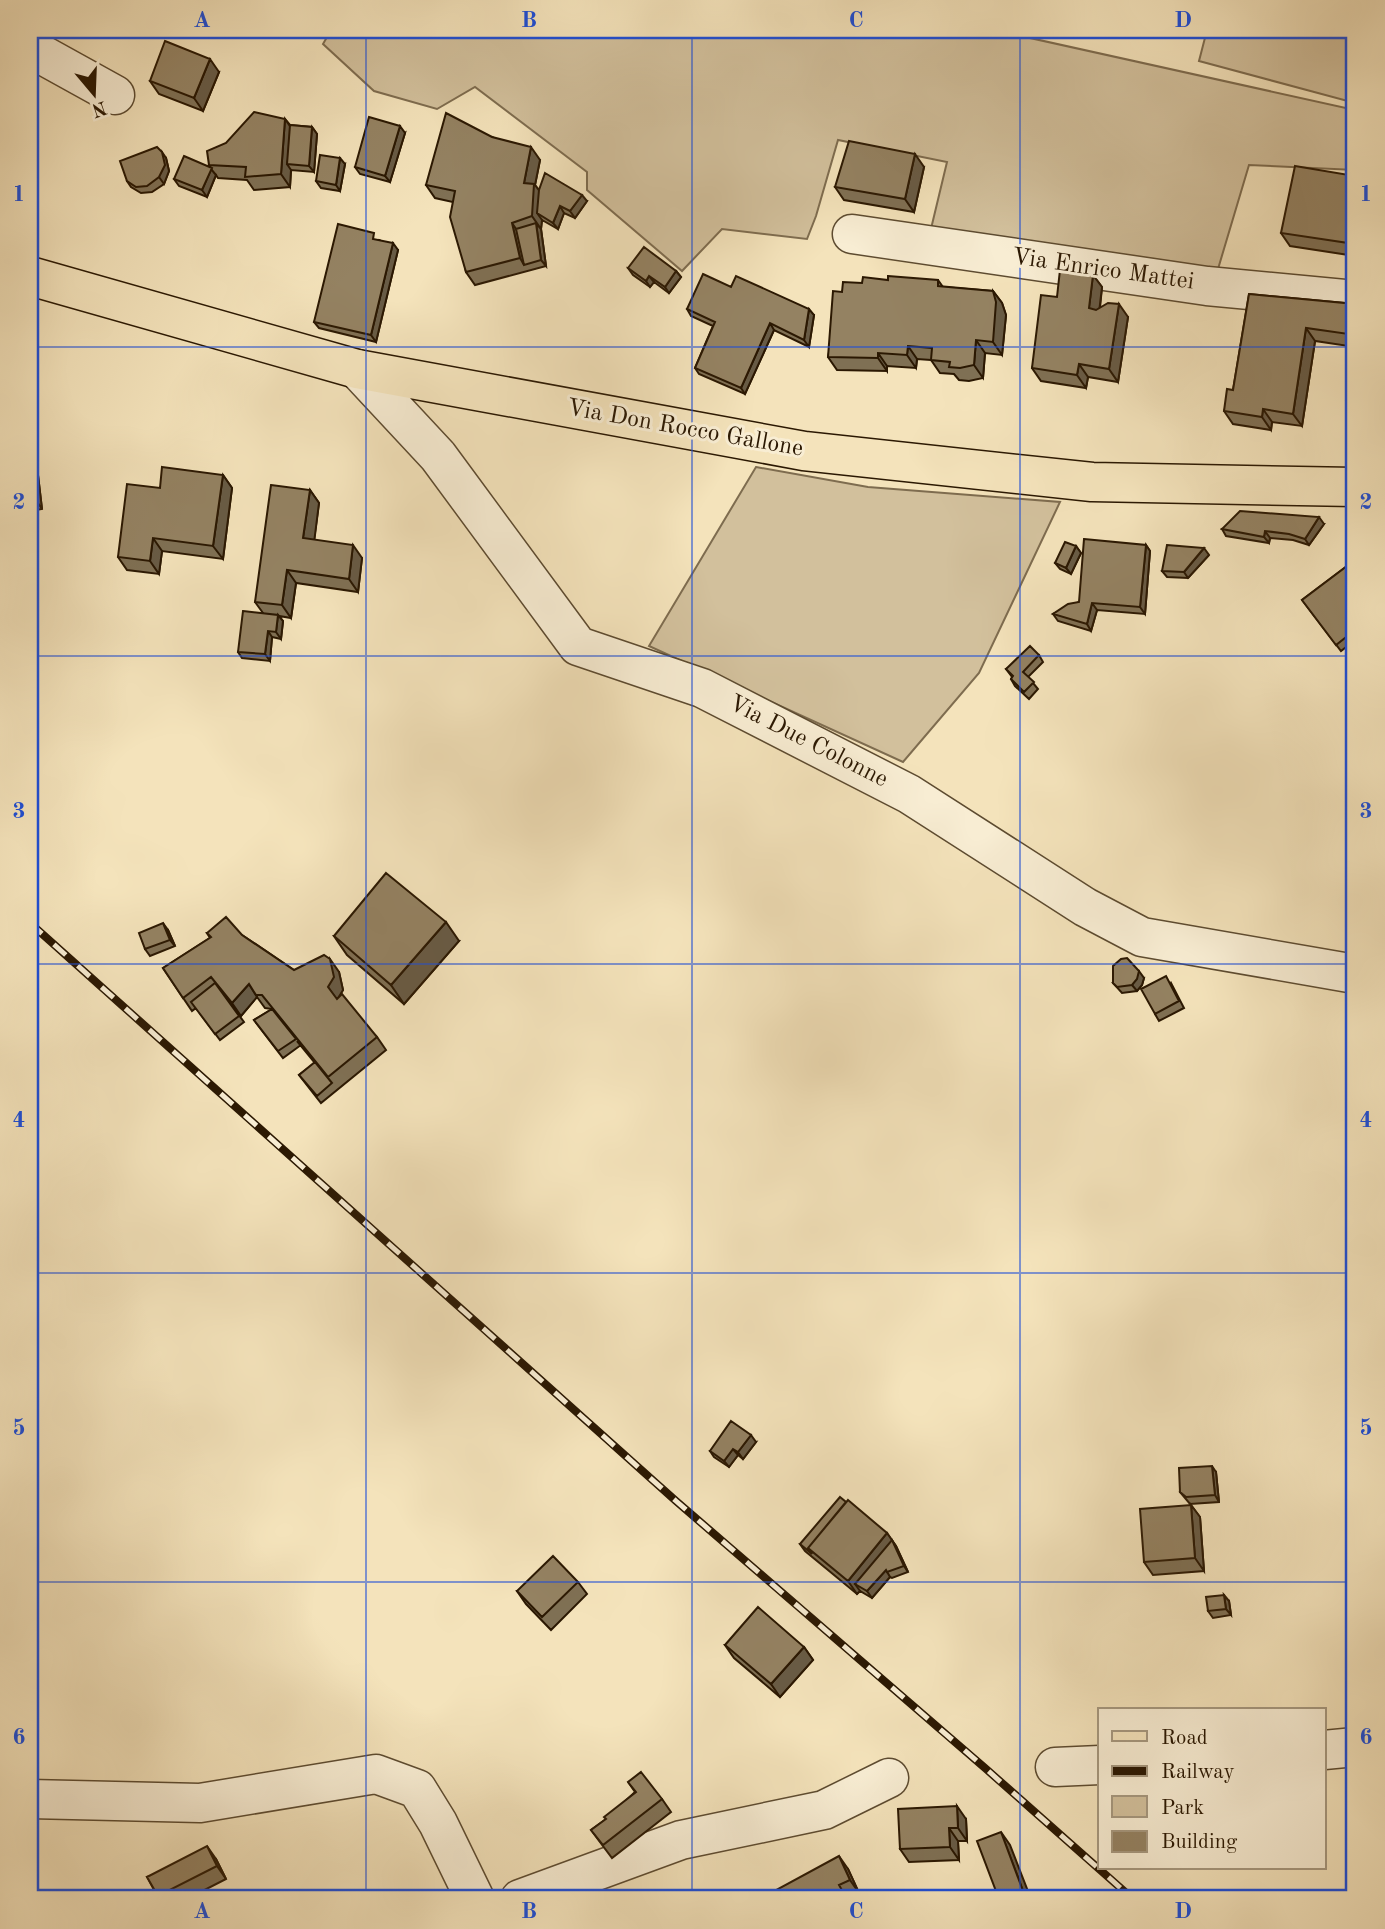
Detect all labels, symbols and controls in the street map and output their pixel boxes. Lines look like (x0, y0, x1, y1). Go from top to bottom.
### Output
text: A (193, 9, 211, 32)
text: B (521, 9, 537, 32)
text: C (848, 9, 864, 32)
text: D (1174, 9, 1192, 32)
north arrow (60, 60, 130, 130)
text: N (88, 96, 109, 119)
text: 1 (12, 183, 26, 206)
text: 1 (1359, 183, 1373, 206)
street label: Via Enrico Mattei (1010, 245, 1196, 295)
street label: Via Don Rocco Gallone (565, 396, 805, 462)
text: 2 (12, 491, 26, 514)
text: 2 (1359, 491, 1373, 514)
street label: Via Due Colonne (725, 692, 891, 792)
text: 3 (12, 800, 26, 823)
text: 3 (1359, 800, 1373, 823)
text: 4 (12, 1109, 26, 1132)
text: 4 (1359, 1109, 1373, 1132)
text: 5 (12, 1417, 26, 1440)
text: 5 (1359, 1417, 1373, 1440)
legend (1098, 1708, 1326, 1870)
text: 6 (12, 1726, 26, 1749)
text: 6 (1359, 1726, 1373, 1749)
text: Road (1161, 1728, 1208, 1749)
text: Railway (1161, 1762, 1235, 1783)
text: Park (1161, 1798, 1204, 1819)
text: Building (1161, 1832, 1238, 1853)
text: A (193, 1900, 211, 1923)
text: B (521, 1900, 537, 1923)
text: C (848, 1900, 864, 1923)
text: D (1174, 1900, 1192, 1923)

